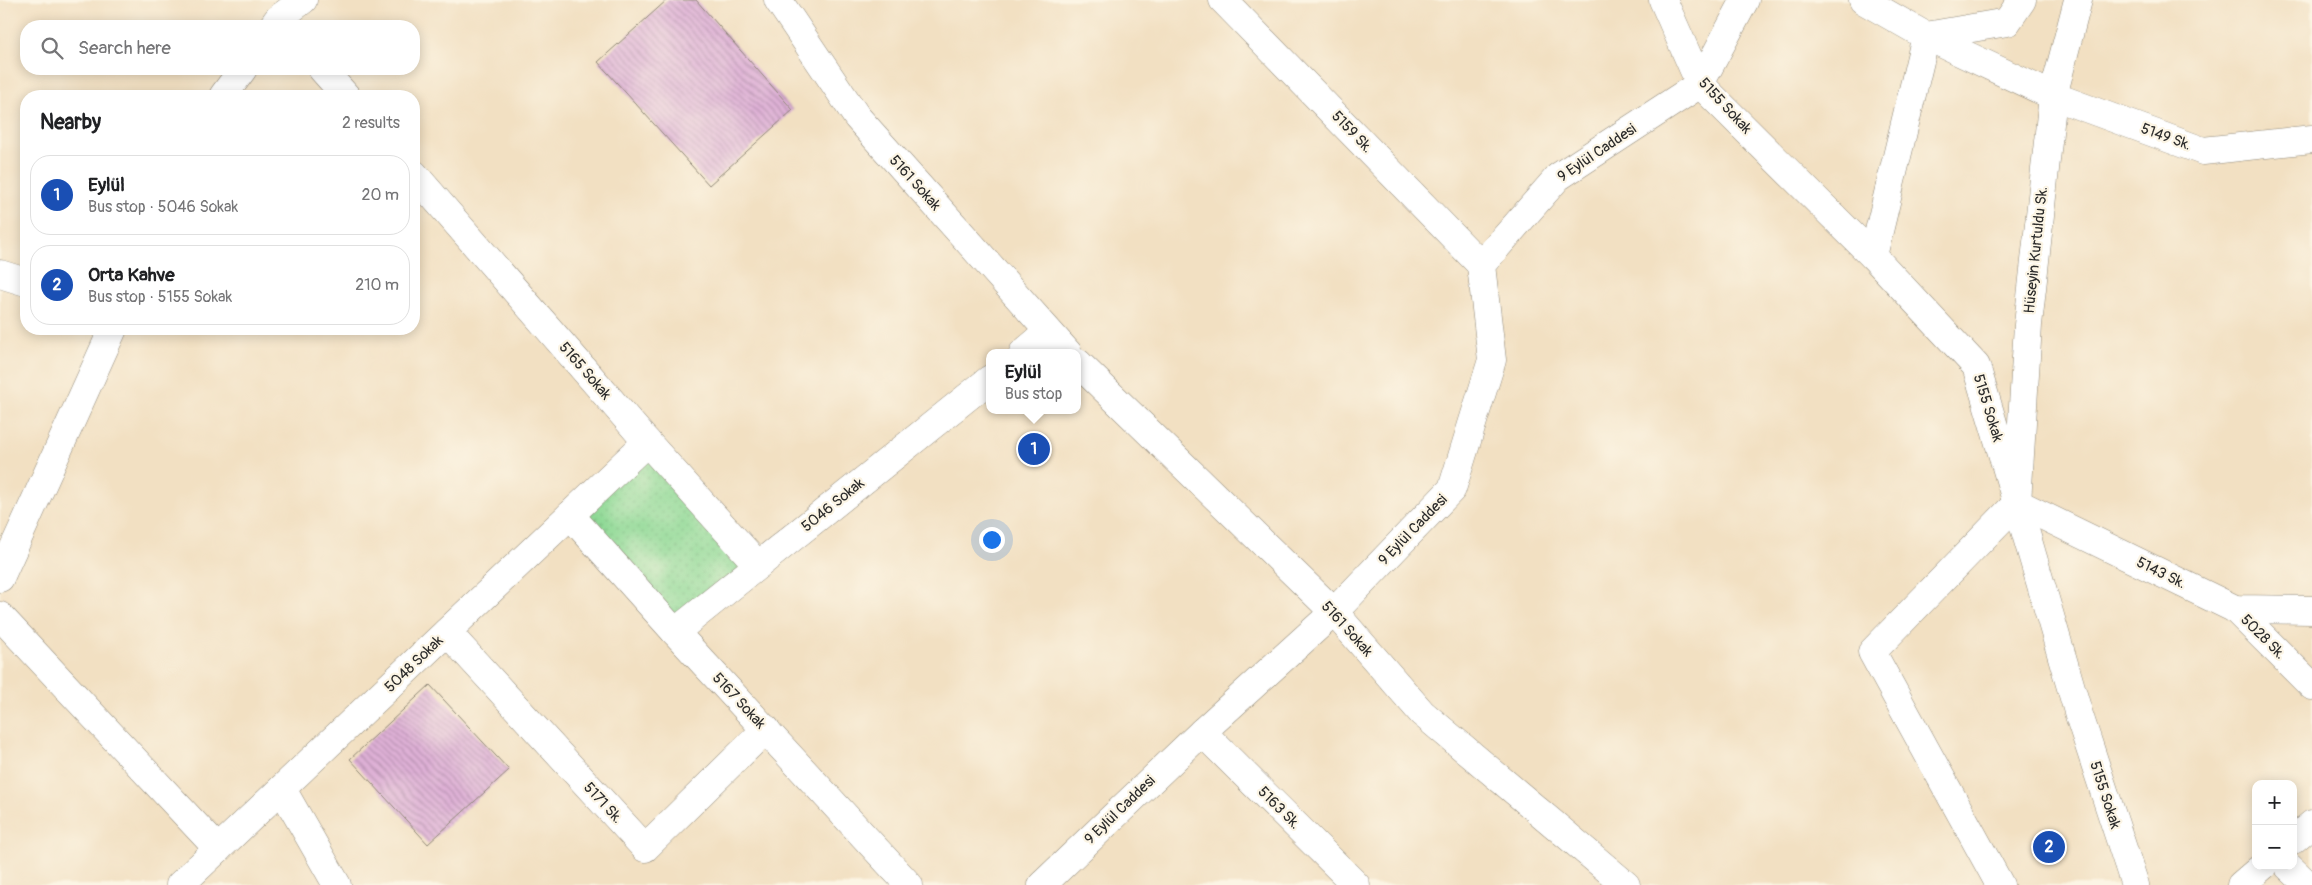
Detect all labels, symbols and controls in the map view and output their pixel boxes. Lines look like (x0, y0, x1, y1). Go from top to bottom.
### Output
search box (20, 20, 420, 75)
icon: search (38, 34, 66, 62)
text: Search here (78, 36, 171, 60)
street label: 5155 Sokak (1694, 74, 1756, 139)
street label: 5159 Sk. (1327, 107, 1377, 157)
text: Nearby (40, 109, 101, 136)
text: 2 results (342, 113, 400, 133)
street label: 9 Eylül Caddesi (1554, 119, 1640, 186)
street label: 5149 Sk. (2138, 119, 2194, 155)
street label: 5161 Sokak (885, 151, 945, 215)
text: Eylül (88, 173, 125, 197)
text: 1 (54, 185, 60, 205)
text: 20 m (361, 185, 399, 205)
street label: Hüseyin Kurtuldu Sk. (2020, 186, 2052, 314)
text: Bus stop · 5046 Sokak (88, 197, 238, 217)
text: Orta Kahve (88, 263, 175, 287)
text: 2 (53, 275, 61, 295)
text: 210 m (355, 275, 399, 295)
text: Bus stop · 5155 Sokak (88, 287, 232, 307)
street label: 5165 Sokak (555, 338, 616, 404)
popup (986, 349, 1081, 414)
text: Eylül (1005, 360, 1042, 384)
street label: 5155 Sokak (1969, 372, 2008, 445)
text: Bus stop (1005, 384, 1062, 404)
pin: 1 (1018, 430, 1050, 468)
street label: 5046 Sokak (798, 473, 869, 536)
street label: 9 Eylül Caddesi (1374, 490, 1452, 569)
your location (979, 527, 1005, 553)
street label: 5143 Sk. (2133, 553, 2189, 593)
street label: 5161 Sokak (1317, 597, 1377, 661)
street label: 5028 Sk. (2237, 611, 2289, 663)
street label: 5048 Sokak (381, 631, 448, 697)
street label: 5167 Sokak (708, 669, 770, 734)
street label: 5155 Sokak (2085, 759, 2125, 832)
street label: 9 Eylül Caddesi (1081, 771, 1160, 849)
street label: 5171 Sk. (579, 778, 627, 828)
map controls (2252, 780, 2297, 870)
button: + (2252, 780, 2297, 825)
street label: 5163 Sk. (1254, 783, 1304, 833)
button: − (2252, 825, 2297, 870)
pin: 2 (2033, 828, 2065, 866)

